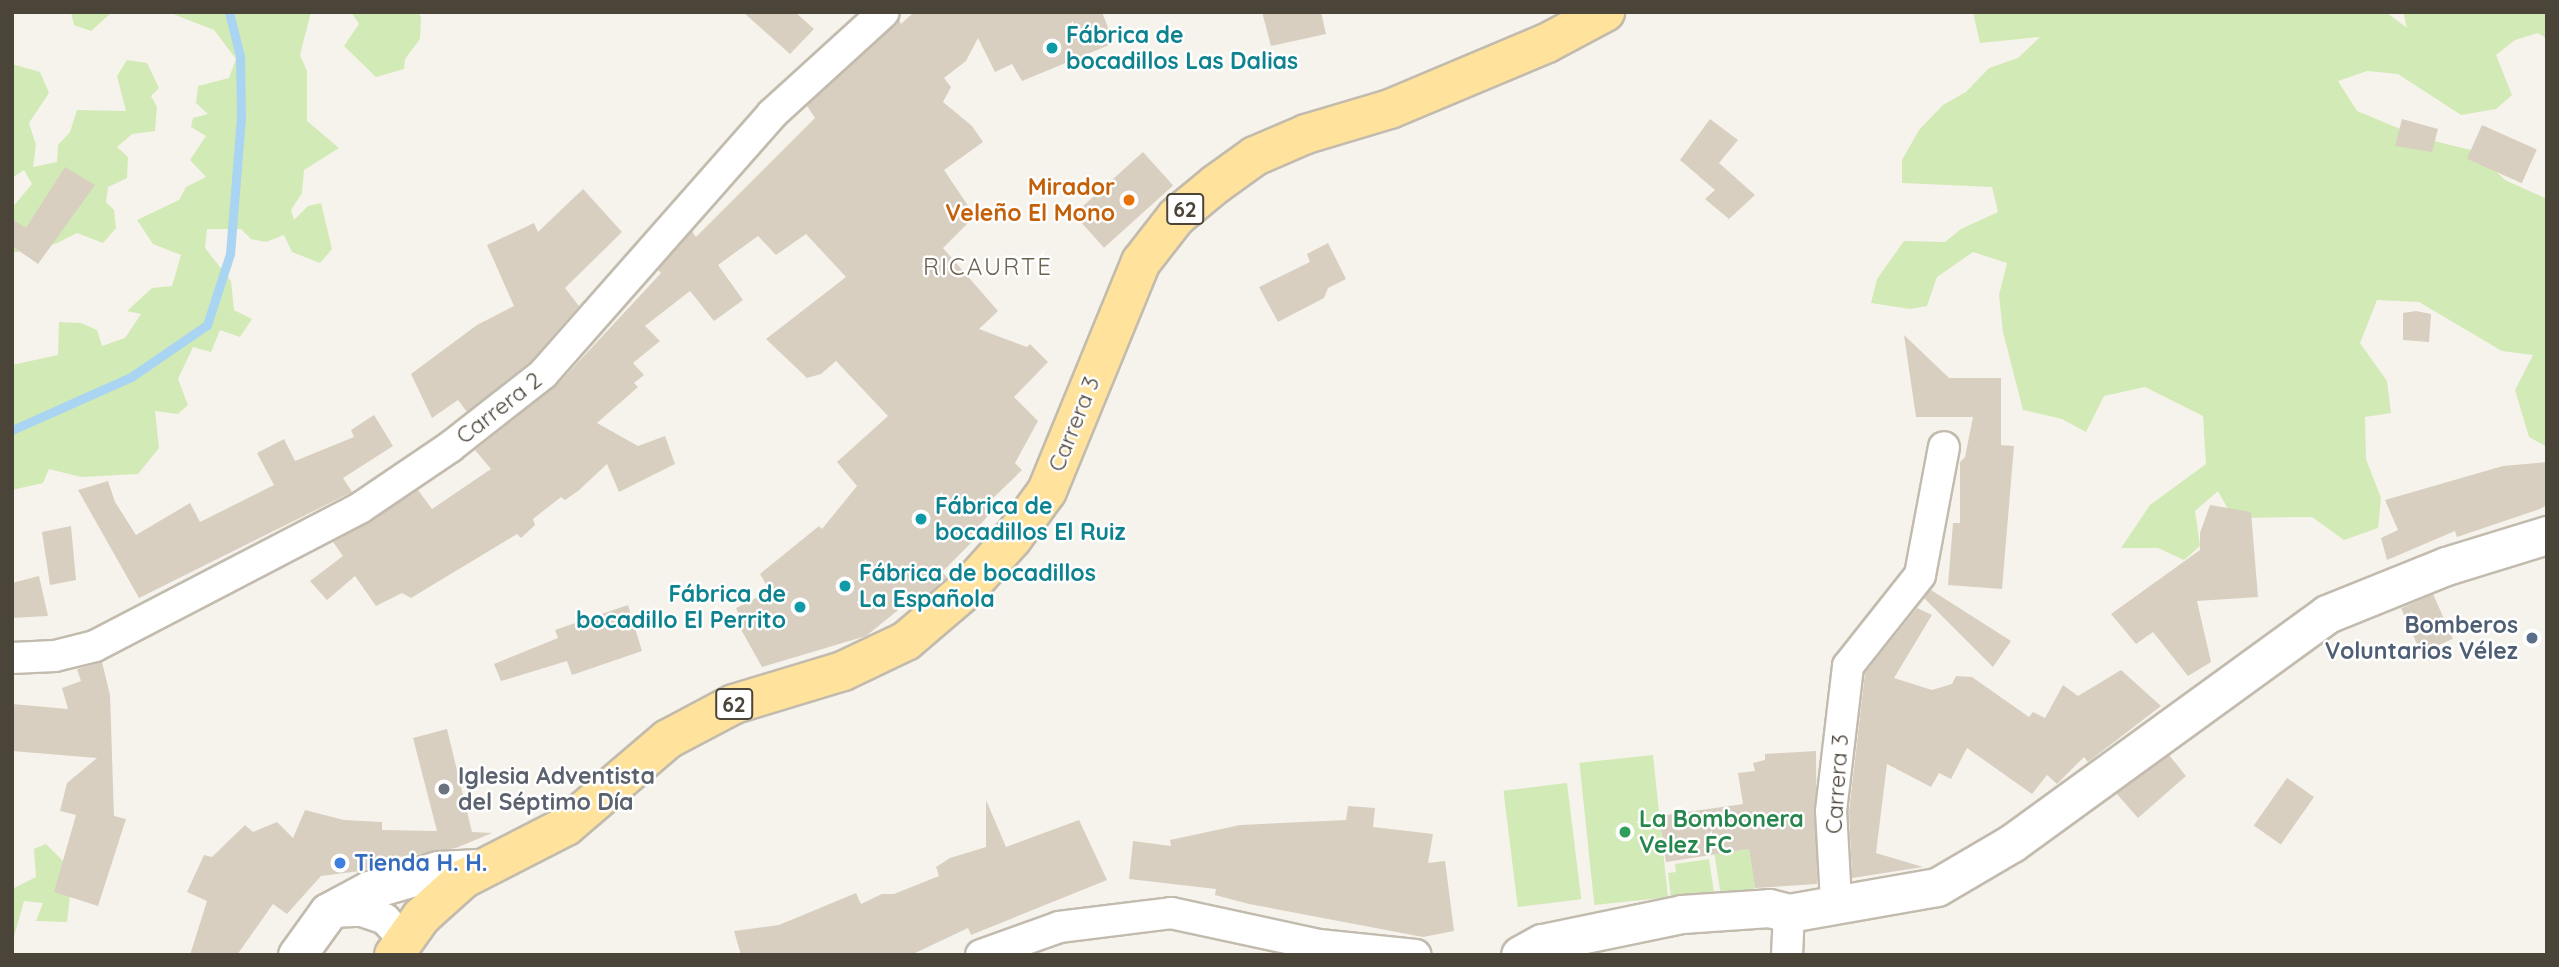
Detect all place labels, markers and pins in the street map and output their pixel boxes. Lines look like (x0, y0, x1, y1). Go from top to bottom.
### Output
place label: Fábrica de bocadillos Las Dalias (1066, 21, 1298, 75)
marker: Fábrica de bocadillos Las Dalias (1044, 40, 1060, 56)
place label: Mirador Veleño El Mono (945, 173, 1115, 227)
marker: Mirador Veleño El Mono (1121, 192, 1137, 208)
place label: Fábrica de bocadillos El Ruiz (935, 492, 1126, 546)
marker: Fábrica de bocadillos El Ruiz (913, 511, 929, 527)
place label: Fábrica de bocadillos La Española (859, 559, 1096, 613)
marker: Fábrica de bocadillos La Española (837, 578, 853, 594)
place label: Fábrica de bocadillo El Perrito (576, 580, 786, 634)
marker: Fábrica de bocadillo El Perrito (792, 599, 808, 615)
place label: Bomberos Voluntarios Vélez (2325, 611, 2518, 665)
marker: Bomberos Voluntarios Vélez (2524, 630, 2540, 646)
place label: Iglesia Adventista del Séptimo Día (458, 762, 655, 816)
marker: Iglesia Adventista del Séptimo Día (436, 781, 452, 797)
place label: La Bombonera Velez FC (1639, 805, 1804, 859)
marker: La Bombonera Velez FC (1617, 824, 1633, 840)
place label: Tienda H. H. (354, 849, 487, 877)
marker: Tienda H. H. (332, 855, 348, 871)

